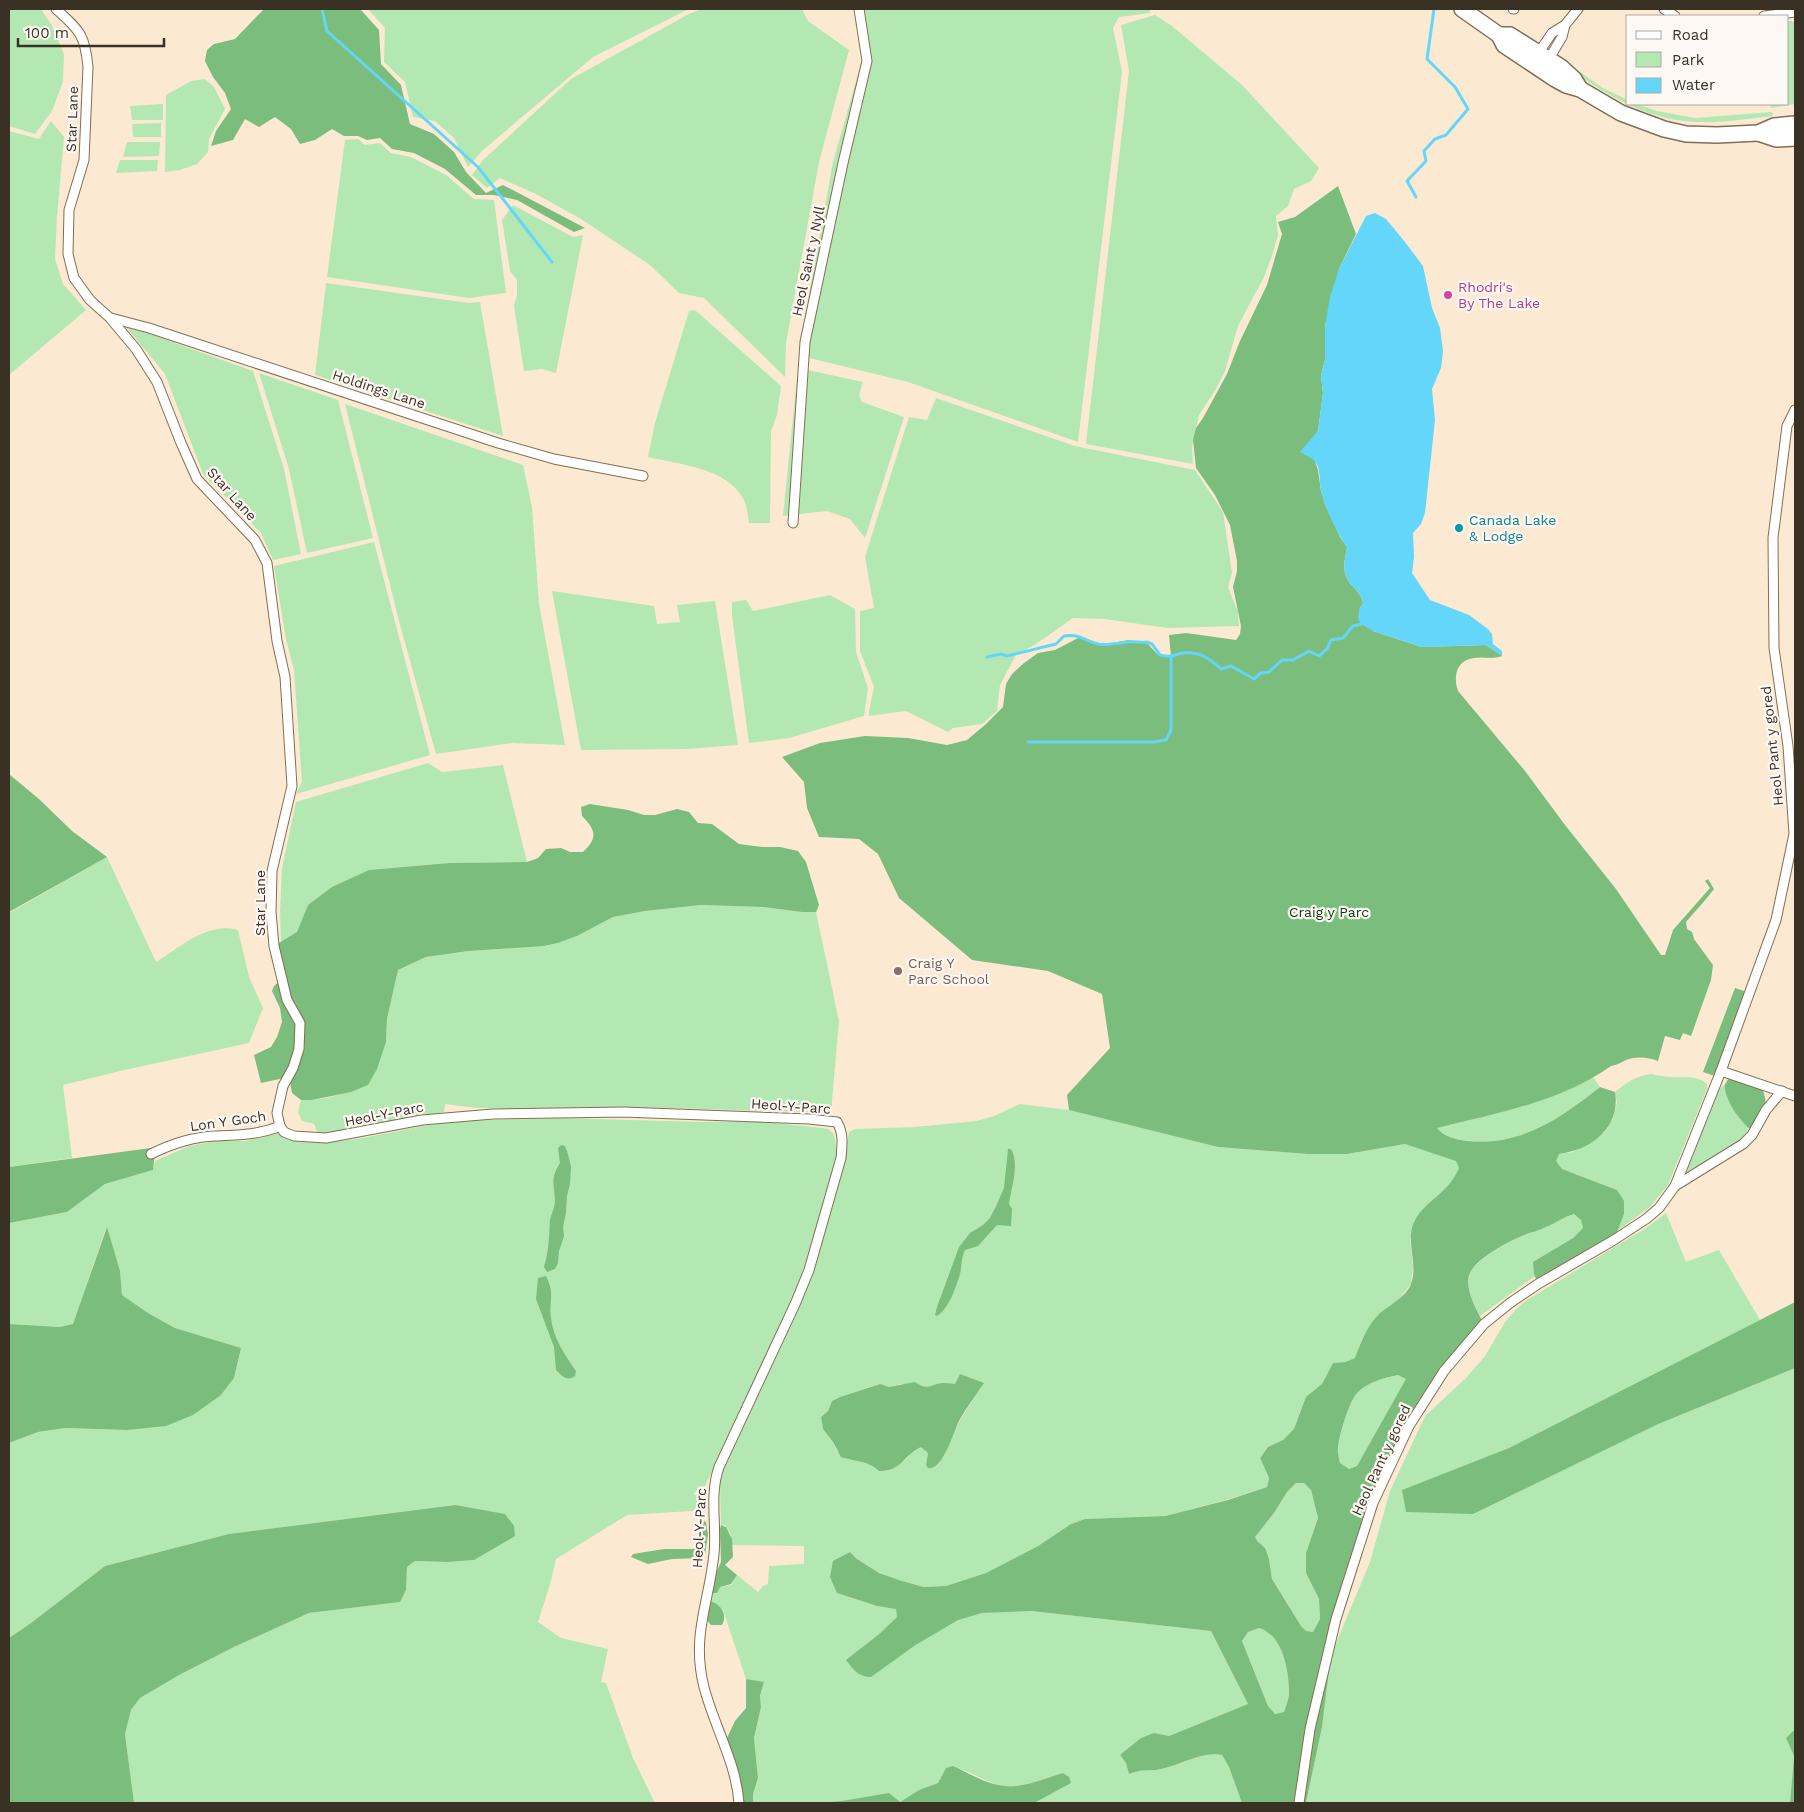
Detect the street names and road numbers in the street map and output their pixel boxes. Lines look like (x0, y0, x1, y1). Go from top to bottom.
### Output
street label: Star Lane (63, 86, 81, 152)
street label: Heol Saint y Nyll (789, 204, 828, 318)
street label: Holdings Lane (331, 366, 427, 412)
street label: Star Lane (204, 464, 260, 524)
street label: Heol Pant y gored (1758, 685, 1786, 807)
street label: Star Lane (252, 870, 268, 936)
street label: Heol-Y-Parc (751, 1095, 832, 1117)
street label: Heol-Y-Parc (343, 1098, 425, 1129)
street label: Lon Y Goch (189, 1108, 267, 1134)
street label: Heol Pant y gored (1348, 1402, 1414, 1518)
street label: Heol-Y-Parc (689, 1487, 709, 1568)

